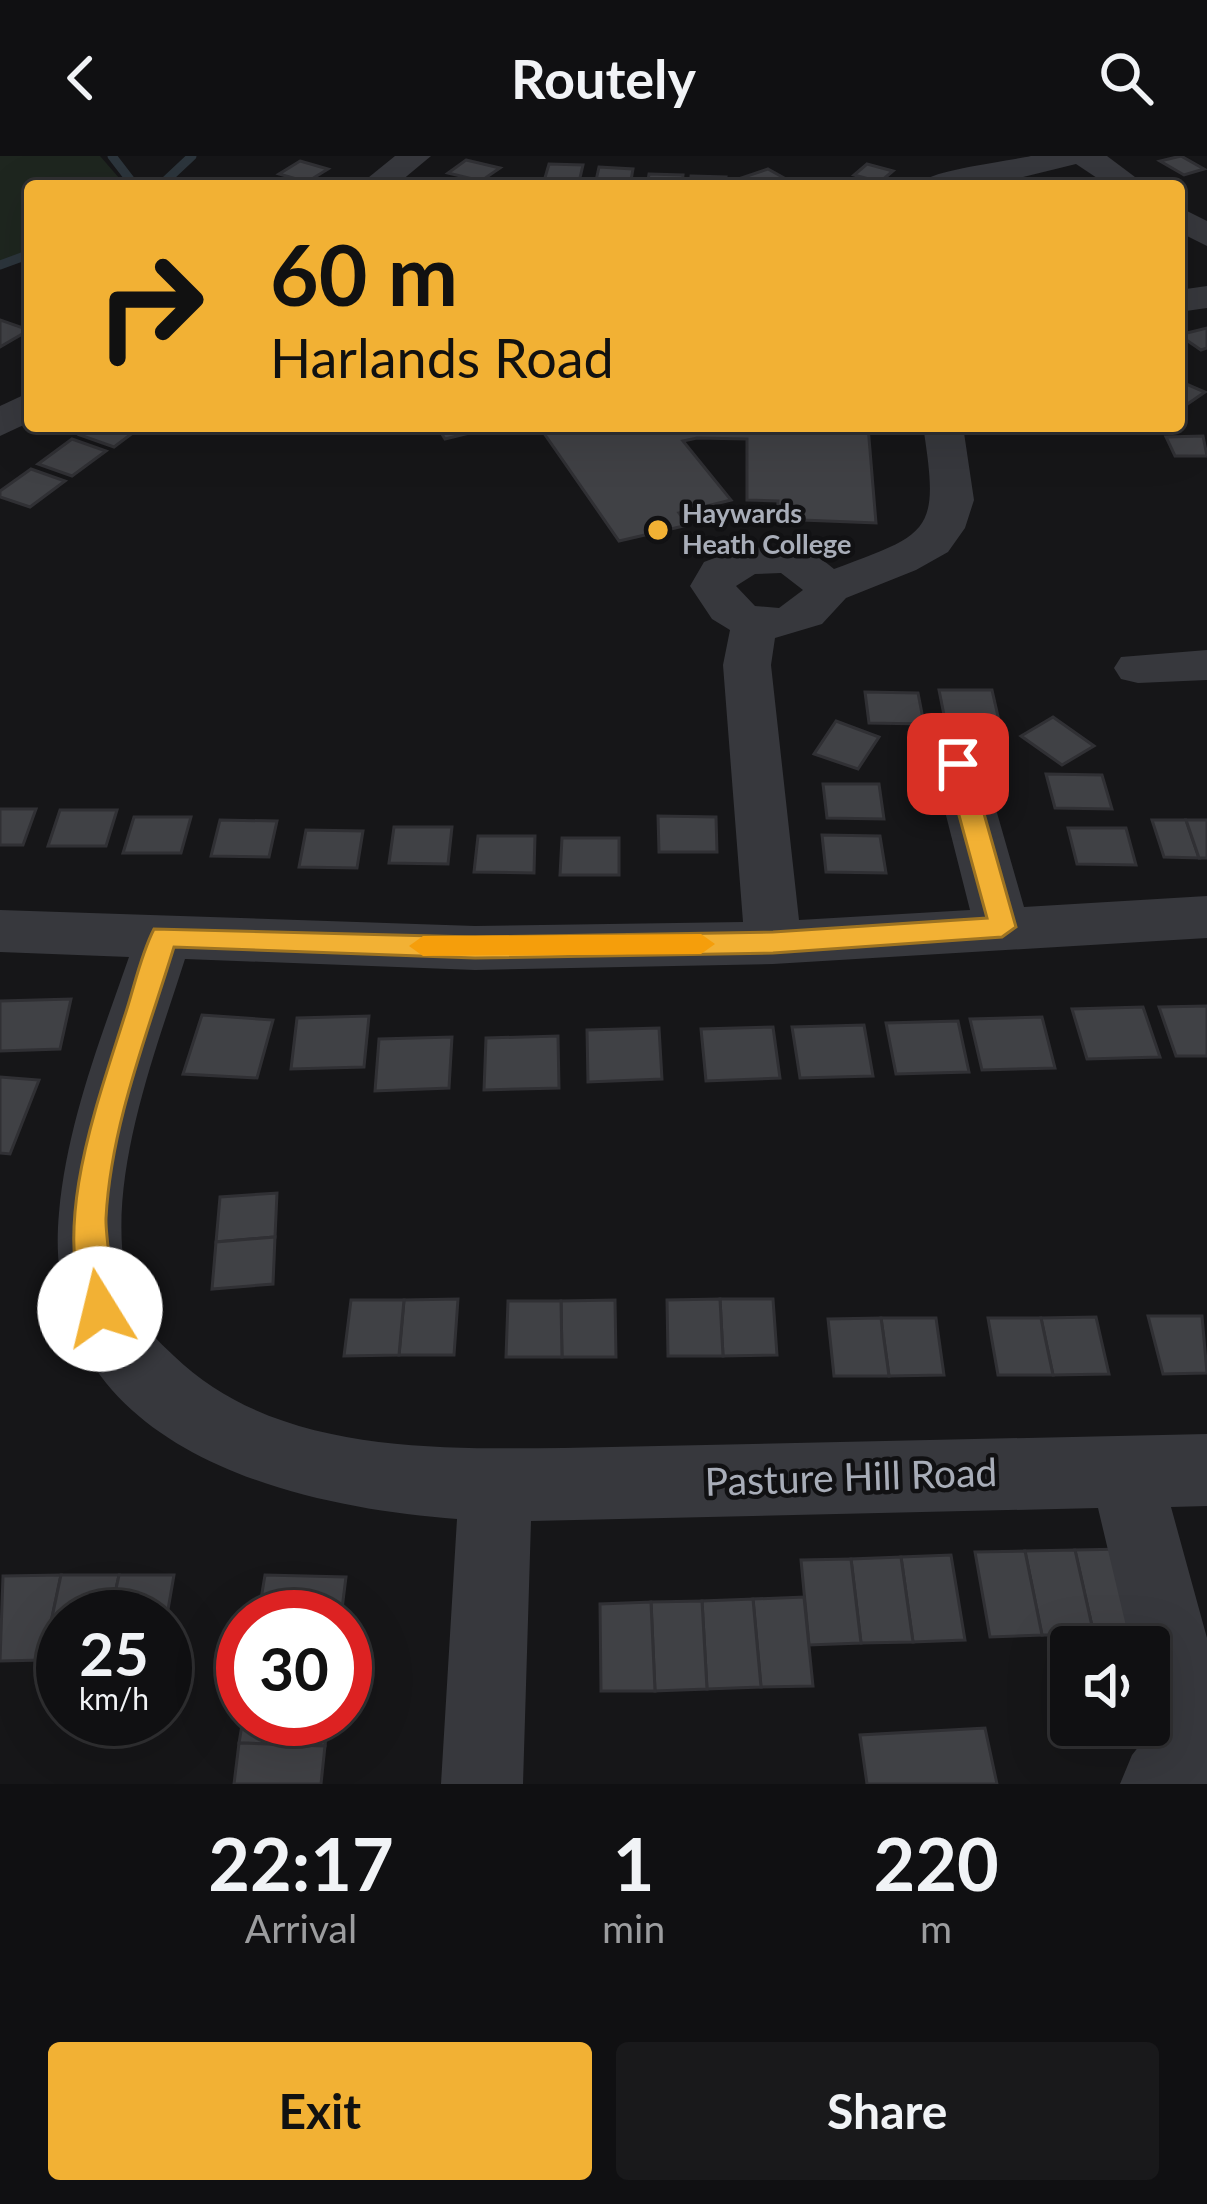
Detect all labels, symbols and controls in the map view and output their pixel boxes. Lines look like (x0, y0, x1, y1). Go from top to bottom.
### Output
icon: back (48, 45, 114, 111)
icon: search (1093, 45, 1159, 111)
text: Routely (511, 46, 696, 111)
text: 60 m (270, 223, 458, 324)
icon: right (72, 228, 228, 384)
text: Harlands Road (270, 325, 614, 390)
place label: Haywards Heath College (682, 496, 852, 560)
marker: Haywards Heath College (645, 517, 671, 543)
pin (907, 713, 1009, 815)
icon: arrive (925, 731, 991, 797)
position arrow (37, 1246, 163, 1372)
street label: Pasture Hill Road (704, 1448, 998, 1504)
speed limit sign: 30 (216, 1590, 372, 1746)
text: 25 (79, 1617, 149, 1689)
map controls (1050, 1626, 1170, 1746)
button: sound (1050, 1626, 1170, 1746)
text: km/h (79, 1680, 149, 1716)
text: 22:17 (208, 1820, 394, 1906)
text: 1 (613, 1820, 655, 1906)
text: 220 (873, 1820, 999, 1906)
text: Arrival (245, 1905, 357, 1951)
text: min (602, 1905, 665, 1951)
text: m (920, 1905, 952, 1951)
button: Exit (48, 2042, 592, 2180)
button: Share (616, 2042, 1159, 2180)

